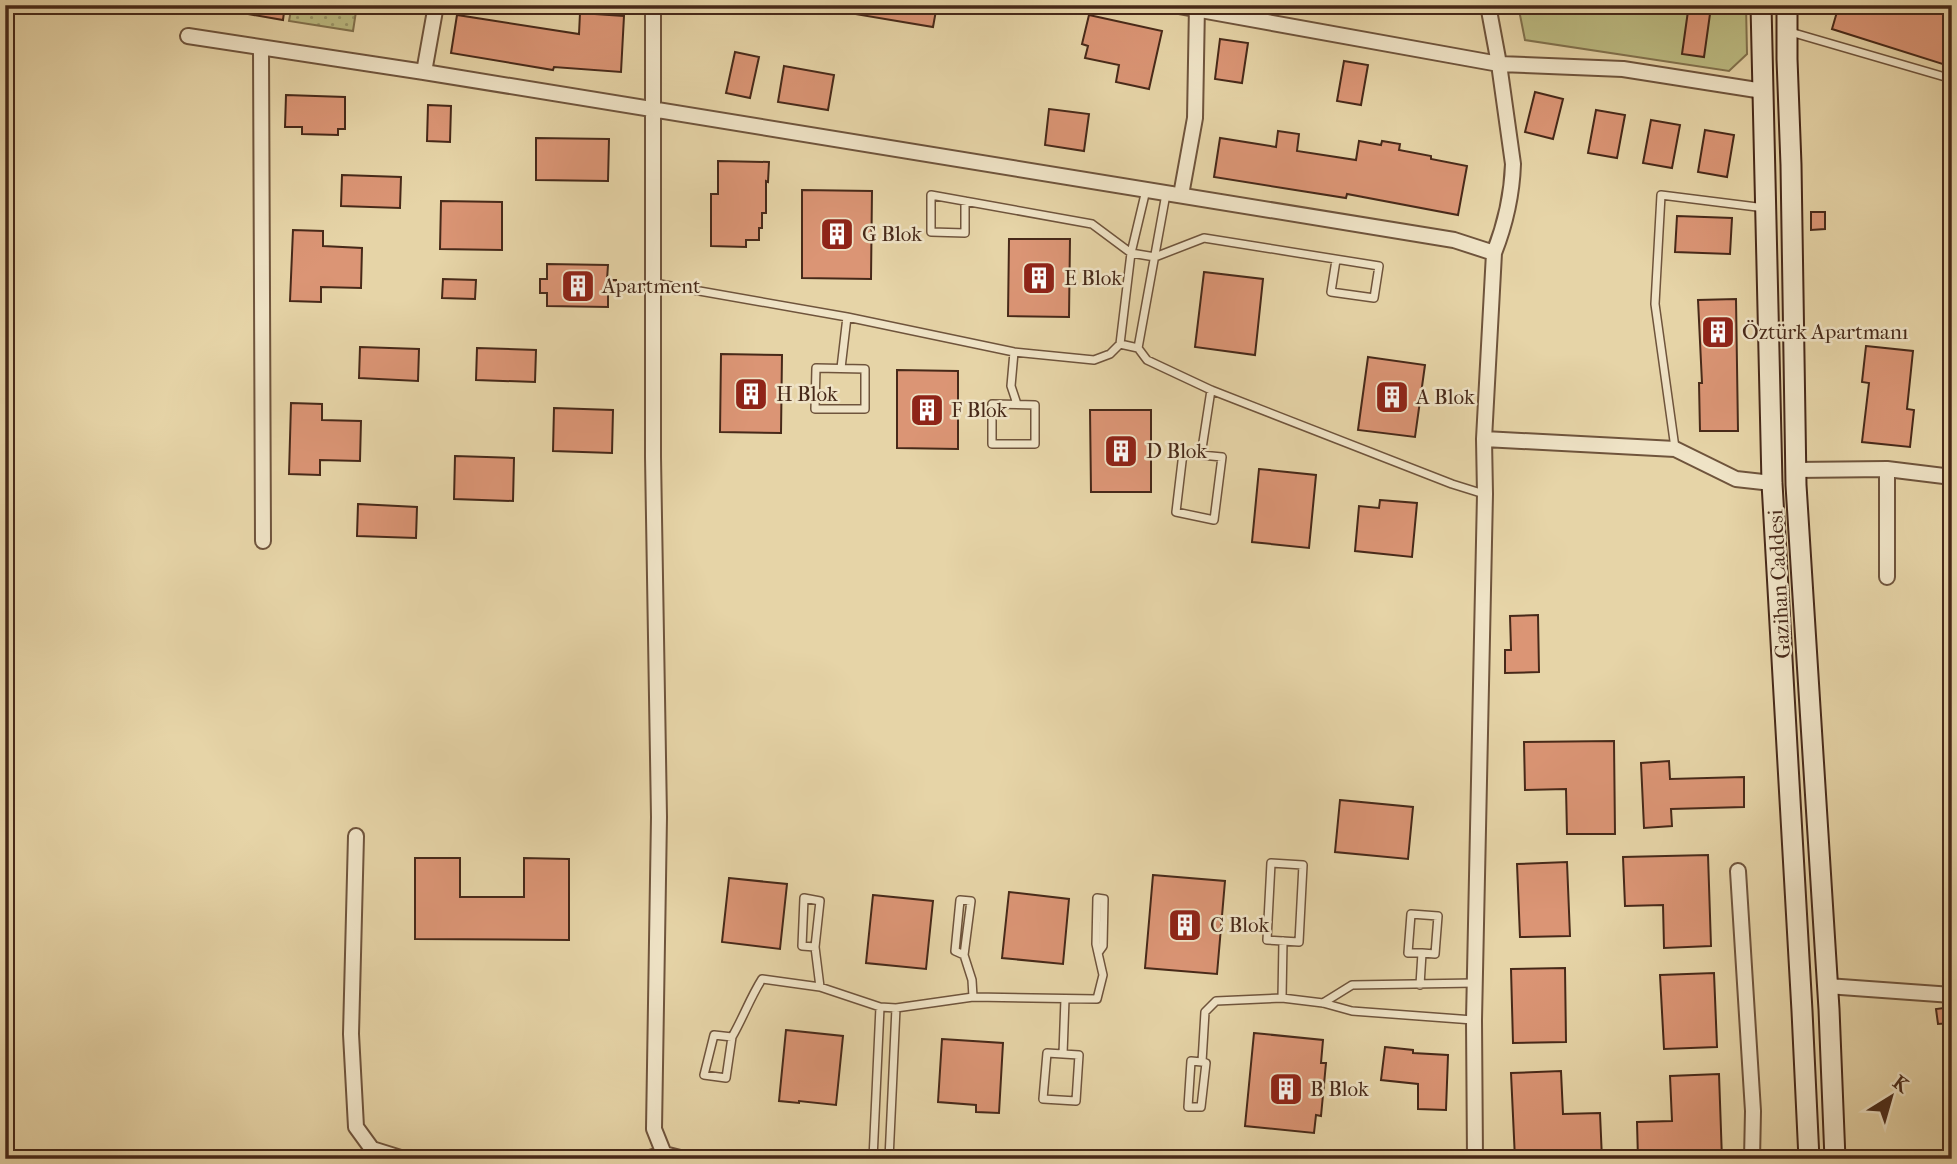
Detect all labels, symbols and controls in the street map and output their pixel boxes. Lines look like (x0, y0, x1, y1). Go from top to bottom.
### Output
building icon: G Blok (818, 215, 856, 253)
place label: G Blok (862, 222, 922, 246)
building icon: E Blok (1020, 259, 1058, 297)
place label: E Blok (1064, 266, 1122, 290)
building icon: Apartment (559, 267, 597, 305)
place label: Apartment (601, 274, 701, 298)
building icon: Öztürk Apartmanı (1699, 313, 1737, 351)
place label: Öztürk Apartmanı (1742, 320, 1908, 344)
building icon: H Blok (732, 375, 770, 413)
building icon: A Blok (1373, 378, 1411, 416)
place label: H Blok (776, 382, 838, 406)
place label: A Blok (1415, 385, 1475, 409)
building icon: F Blok (908, 391, 946, 429)
place label: F Blok (951, 398, 1008, 422)
building icon: D Blok (1102, 432, 1140, 470)
place label: D Blok (1146, 439, 1207, 463)
street label: Gazihan Caddesi (1763, 509, 1795, 659)
building icon: C Blok (1166, 906, 1204, 944)
place label: C Blok (1210, 913, 1269, 937)
north arrow (1856, 1062, 1926, 1132)
building icon: B Blok (1267, 1070, 1305, 1108)
text: K (1888, 1071, 1914, 1098)
place label: B Blok (1310, 1077, 1369, 1101)

